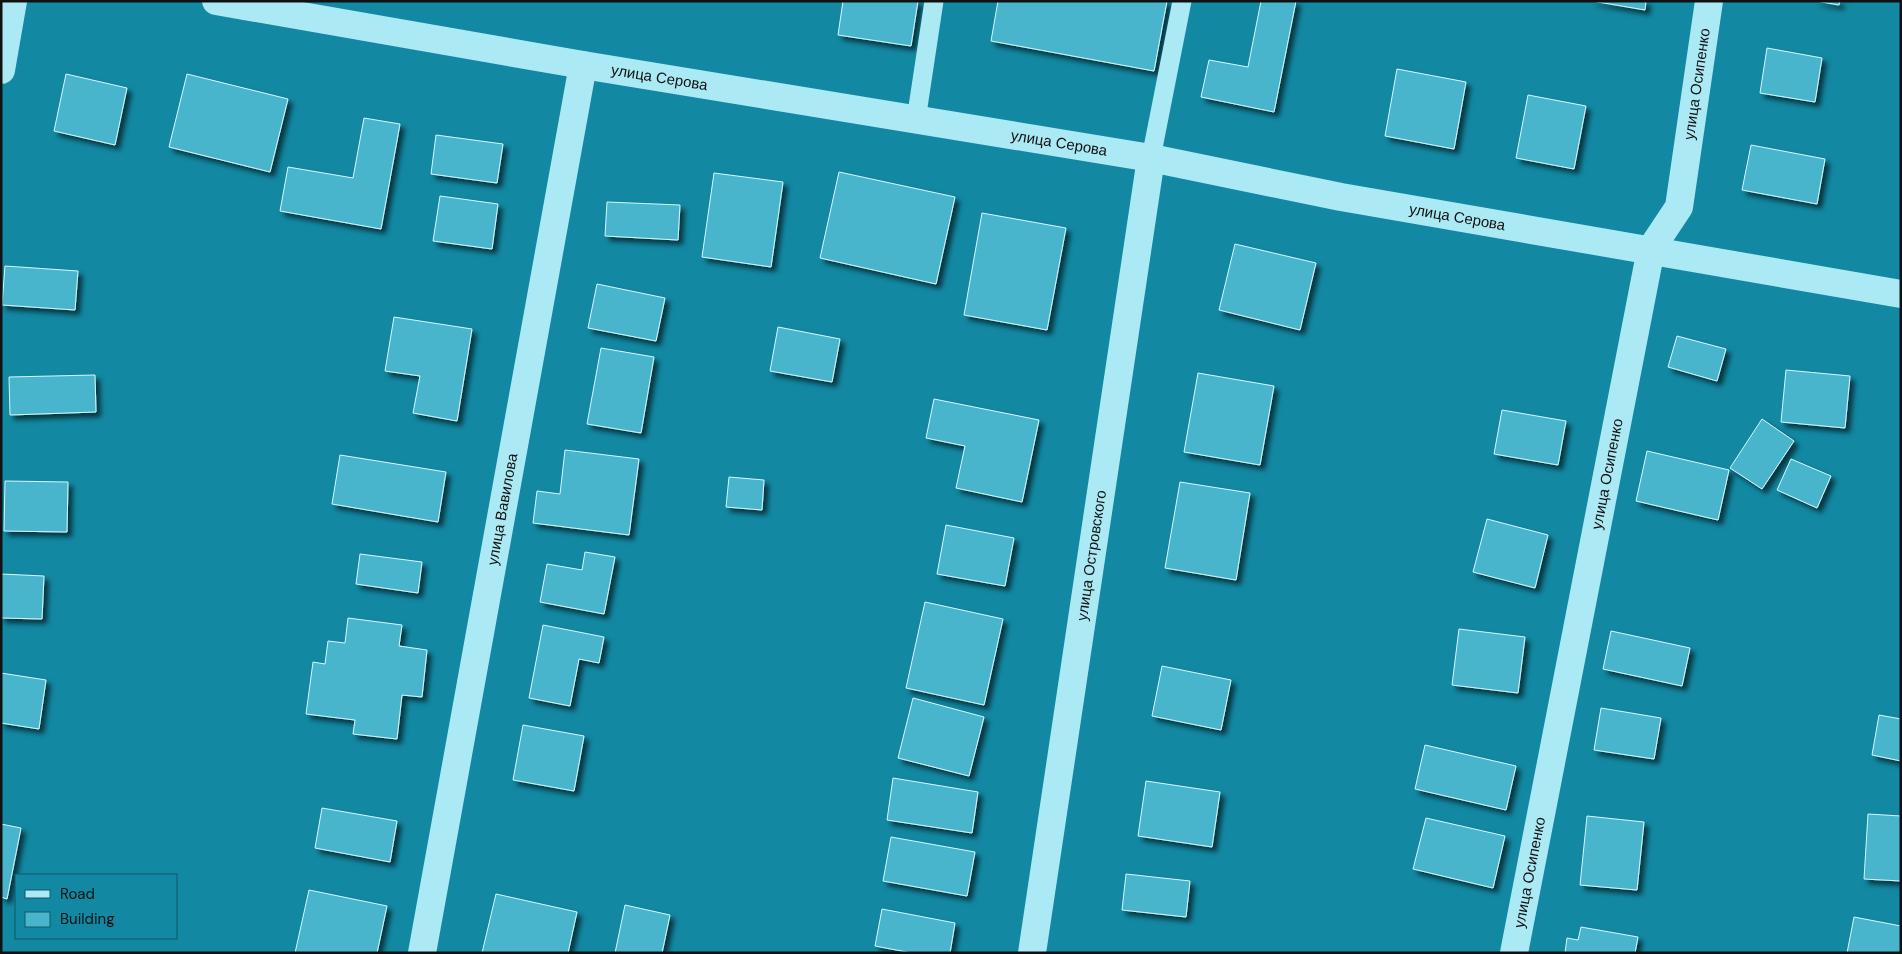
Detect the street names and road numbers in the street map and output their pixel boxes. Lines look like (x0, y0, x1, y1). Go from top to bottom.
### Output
street label: улица Осипенко (1679, 27, 1715, 141)
street label: улица Серова (610, 60, 710, 95)
street label: улица Серова (1009, 125, 1109, 161)
street label: улица Серова (1408, 199, 1507, 235)
street label: улица Осипенко (1587, 417, 1628, 531)
street label: улица Вавилова (483, 451, 523, 567)
street label: улица Островского (1072, 489, 1111, 622)
street label: улица Осипенко (1509, 815, 1550, 930)

